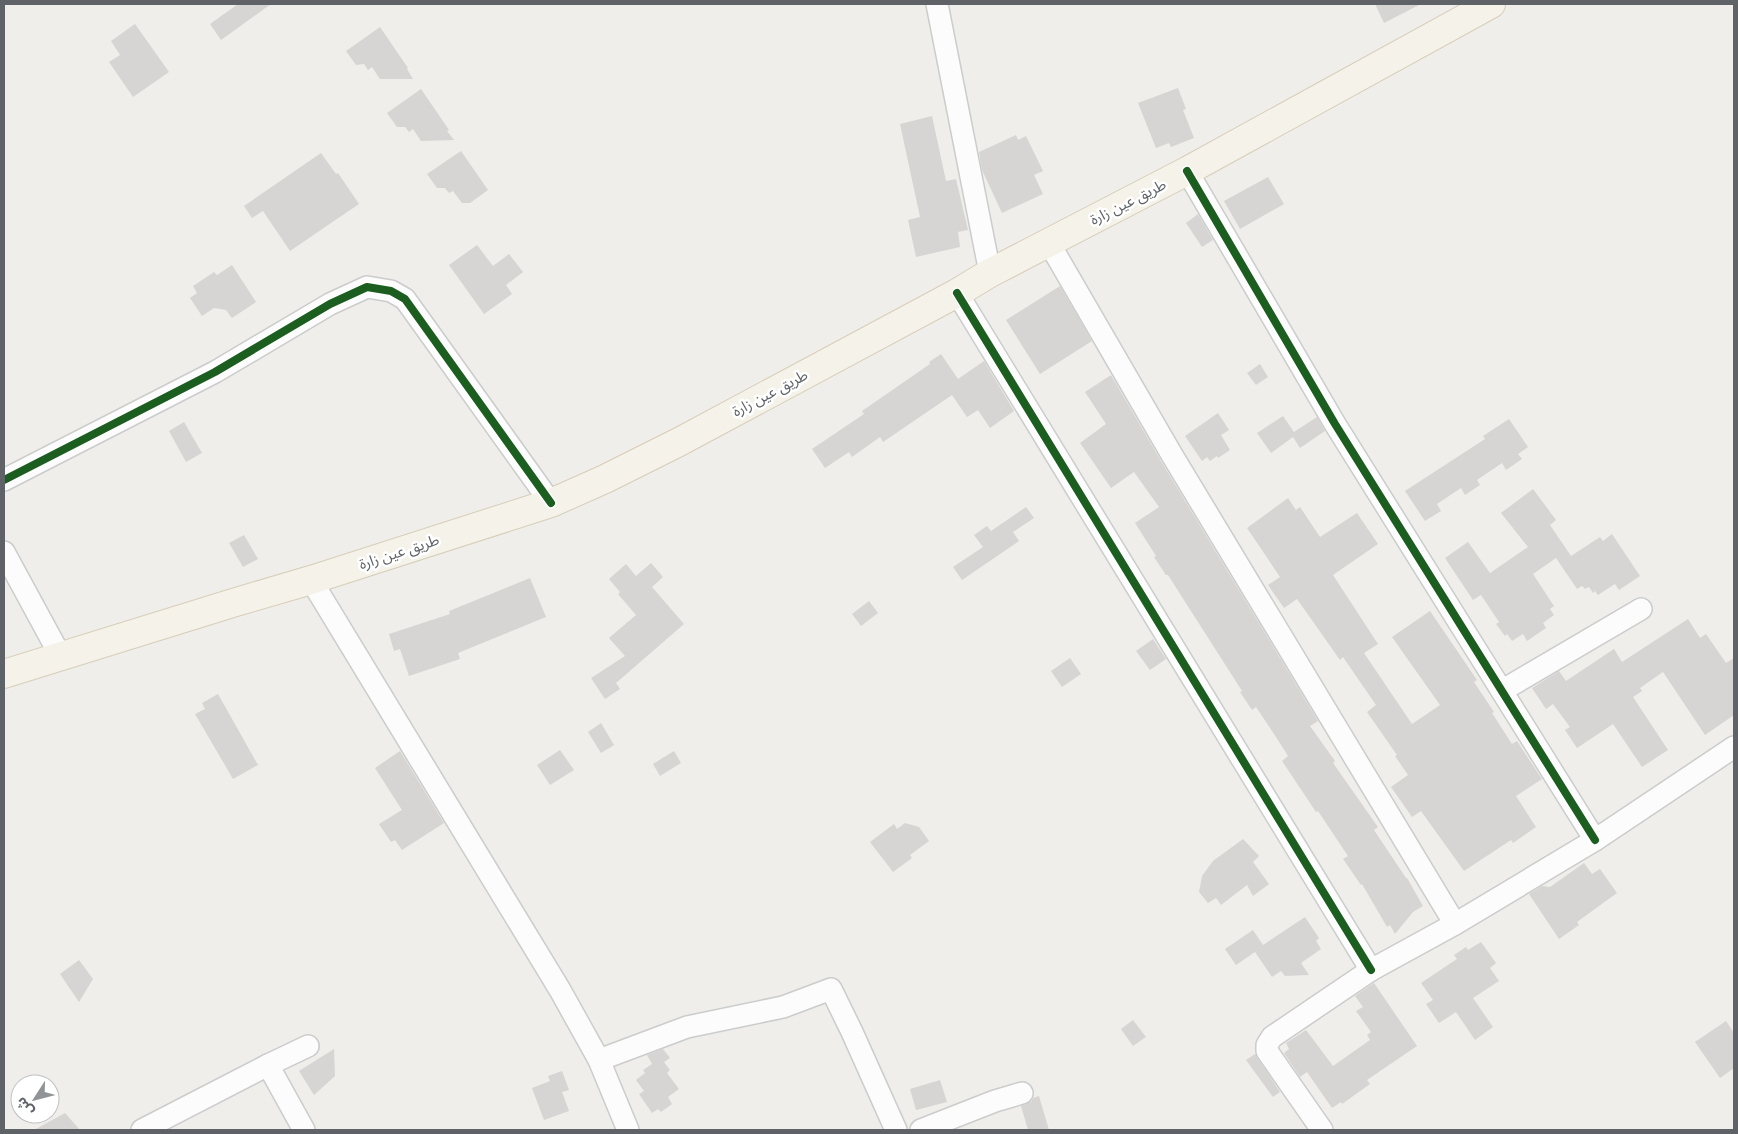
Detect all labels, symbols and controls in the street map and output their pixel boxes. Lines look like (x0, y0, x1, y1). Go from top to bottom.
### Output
street label: طريق عين زارة (1087, 175, 1170, 230)
street label: طريق عين زارة (729, 366, 811, 421)
street label: طريق عين زارة (357, 531, 442, 574)
north arrow (10, 1074, 60, 1124)
text: ش (12, 1094, 37, 1119)

